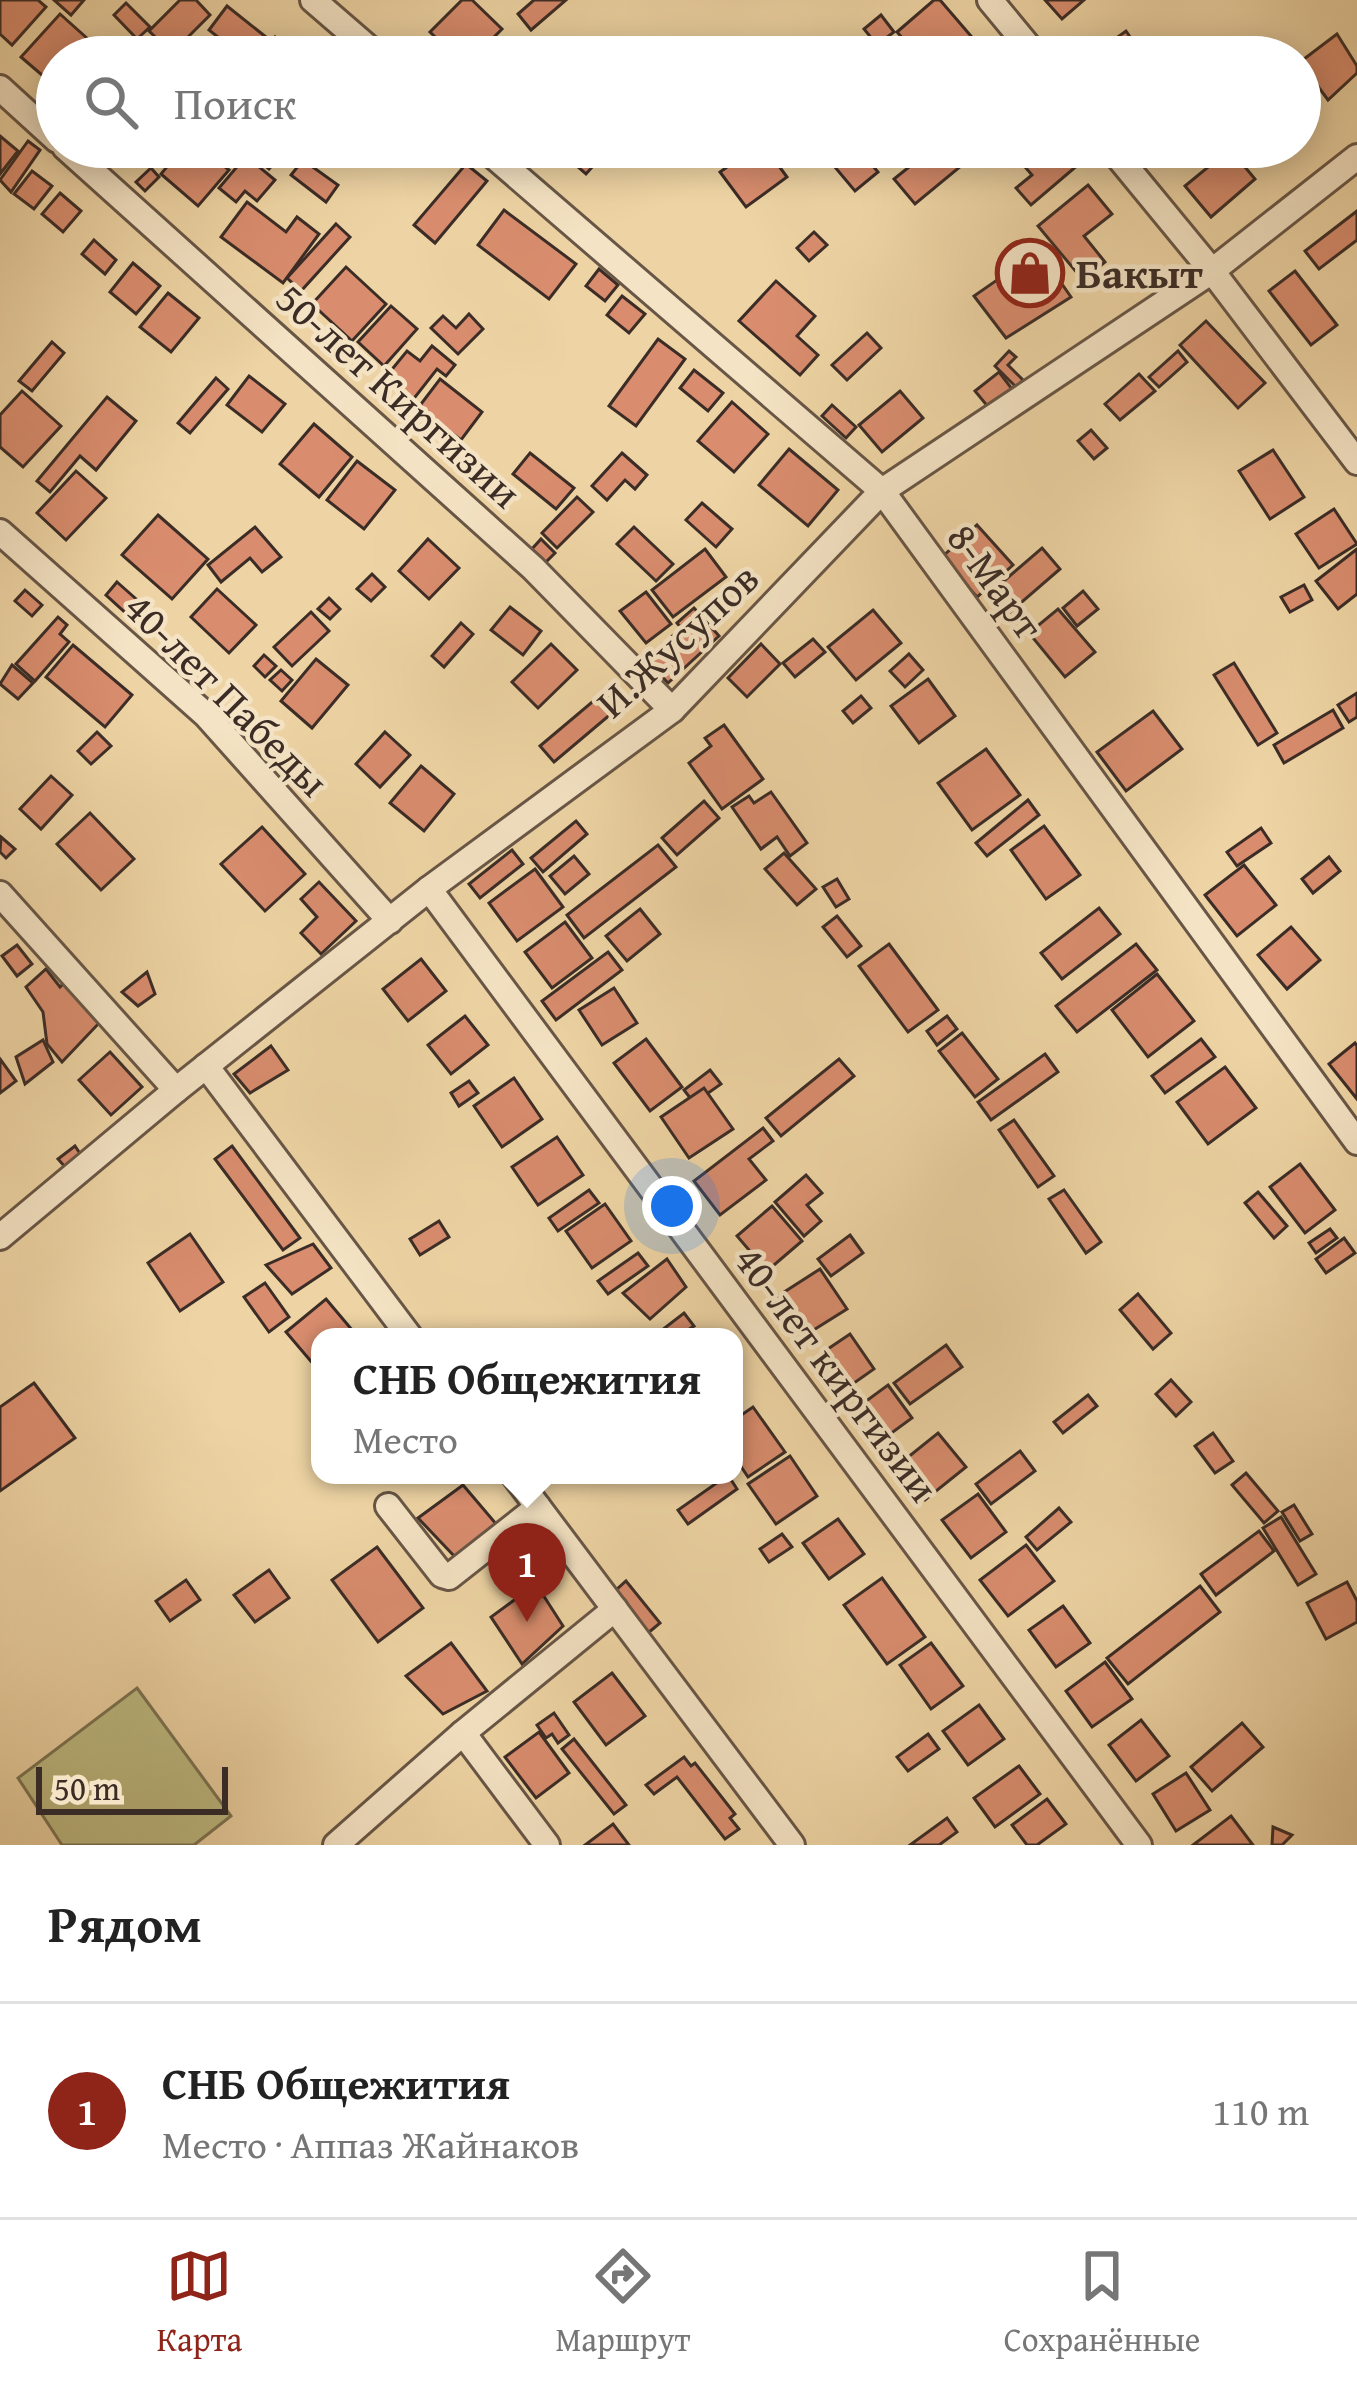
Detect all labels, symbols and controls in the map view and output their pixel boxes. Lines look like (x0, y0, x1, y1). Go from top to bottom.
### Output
search box (36, 36, 1321, 168)
icon: search (78, 69, 144, 135)
text: Поиск (174, 70, 296, 135)
shop icon: Бакыт (995, 238, 1065, 308)
place label: Бакыт (1076, 242, 1203, 303)
street label: 50-лет Киргизии (263, 268, 536, 522)
street label: 8-Март (933, 510, 1059, 651)
street label: И.Жусупов (582, 548, 772, 731)
street label: 40-лет Пабеды (111, 577, 344, 810)
your location (642, 1176, 702, 1236)
street label: 40-лет киргизии (720, 1231, 954, 1514)
popup (311, 1328, 743, 1484)
text: СНБ Общежития (353, 1345, 701, 1410)
text: Место (353, 1410, 458, 1467)
pin: 1 (488, 1523, 566, 1622)
scale bar (36, 1761, 228, 1814)
text: 50 m (54, 1764, 120, 1812)
text: Рядом (48, 1886, 202, 1961)
text: СНБ Общежития (162, 2050, 510, 2115)
text: 1 (77, 2082, 97, 2139)
text: 110 m (1212, 2082, 1309, 2139)
text: Место · Аппаз Жайнаков (162, 2115, 579, 2172)
tab: Карта (157, 2243, 242, 2363)
tab: Маршрут (555, 2243, 690, 2363)
tab: Сохранённые (1004, 2243, 1200, 2363)

